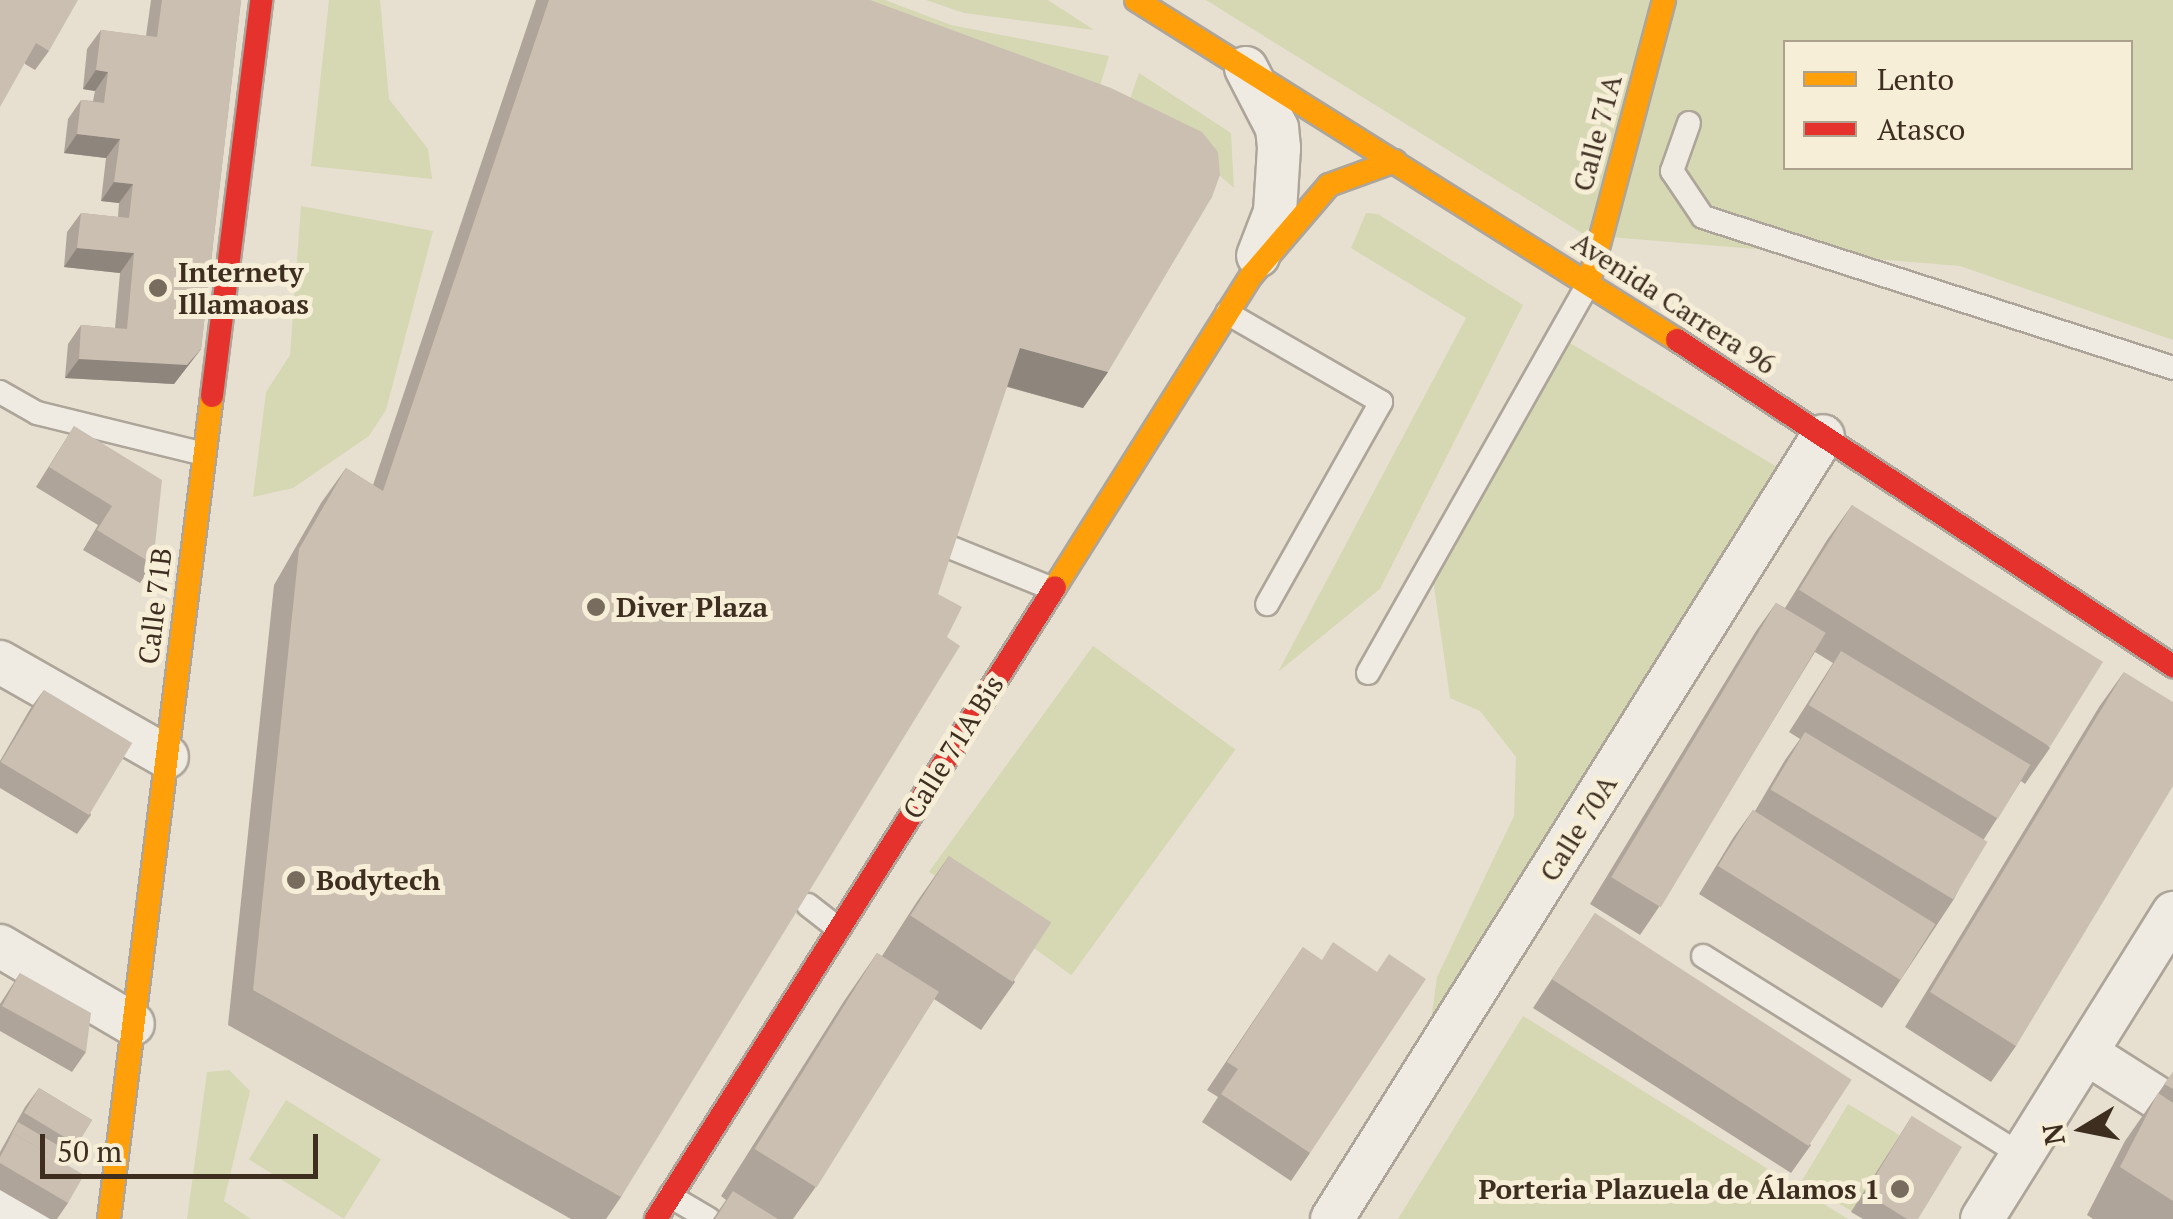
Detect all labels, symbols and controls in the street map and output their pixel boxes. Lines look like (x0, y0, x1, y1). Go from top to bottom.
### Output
legend (1783, 40, 2133, 170)
text: Lento (1877, 59, 1954, 99)
street label: Calle 71A (1565, 71, 1629, 195)
text: Atasco (1877, 109, 1965, 149)
street label: Avenida Carrera 96 (1566, 225, 1782, 381)
place label: Internety Illamaoas (178, 255, 309, 321)
marker: Internety Illamaoas (147, 277, 169, 299)
street label: Calle 71B (131, 546, 179, 666)
place label: Diver Plaza (616, 590, 768, 624)
marker: Diver Plaza (585, 596, 607, 618)
street label: Calle 71A Bis (895, 669, 1011, 825)
street label: Calle 70A (1532, 769, 1624, 887)
place label: Bodytech (316, 863, 440, 897)
marker: Bodytech (285, 869, 307, 891)
north arrow (2033, 1079, 2133, 1179)
scale bar (45, 1114, 322, 1176)
text: N (2033, 1121, 2073, 1148)
text: 50 m (57, 1131, 122, 1171)
place label: Porteria Plazuela de Álamos 1 (1478, 1172, 1880, 1206)
marker: Porteria Plazuela de Álamos 1 (1889, 1178, 1911, 1200)

